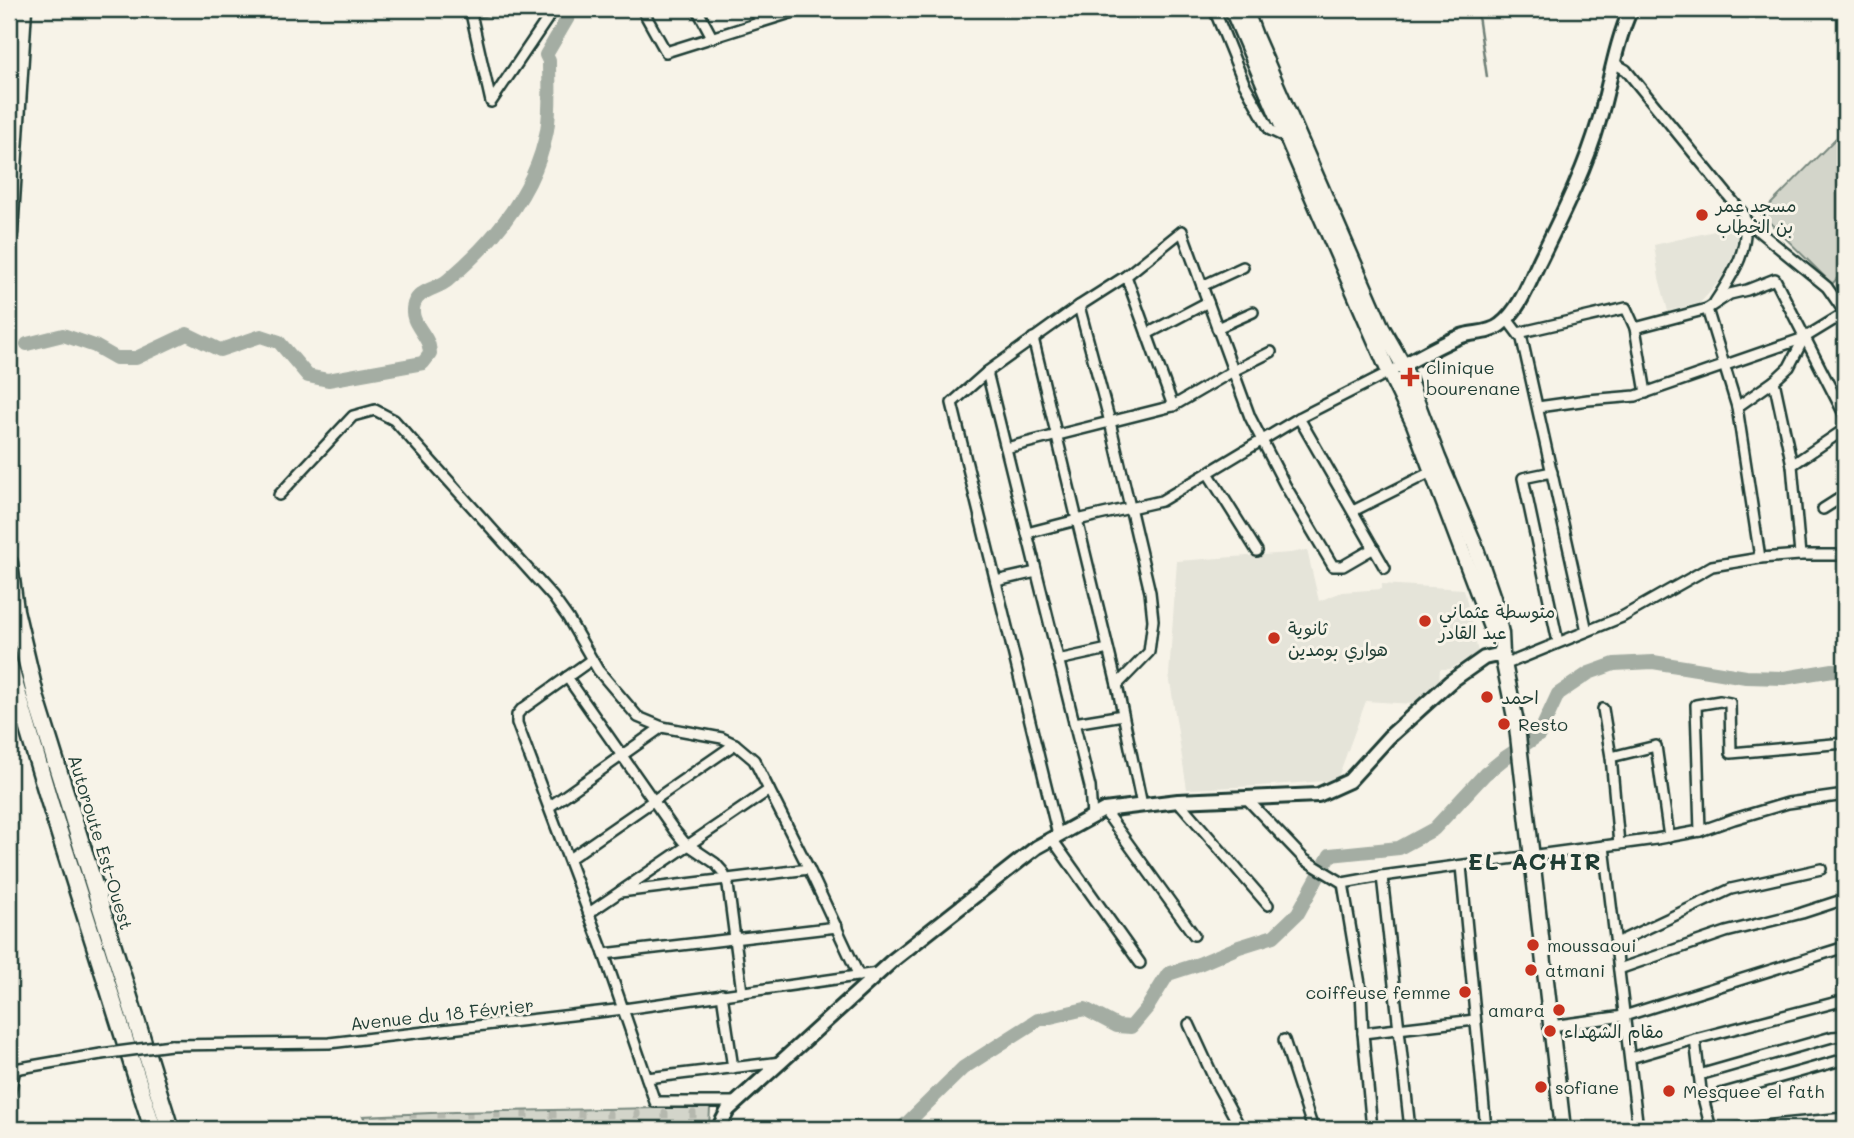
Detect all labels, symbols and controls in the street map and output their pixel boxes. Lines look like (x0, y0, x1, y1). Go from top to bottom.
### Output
place label: مسجد عمر بن الخطاب (1714, 193, 1796, 238)
marker: مسجد عمر بن الخطاب (1694, 207, 1710, 223)
place label: clinique bourenane (1426, 355, 1520, 400)
marker: clinique bourenane (1400, 367, 1420, 387)
place label: متوسطة عثماني عبد القادر (1437, 599, 1555, 644)
marker: متوسطة عثماني عبد القادر (1417, 613, 1433, 629)
place label: ثانوية هواري بومدين (1288, 616, 1388, 663)
marker: ثانوية هواري بومدين (1266, 630, 1282, 646)
place label: احمد (1501, 685, 1539, 709)
marker: احمد (1479, 689, 1495, 705)
place label: Resto (1518, 712, 1568, 736)
marker: Resto (1496, 716, 1512, 732)
street label: Autoroute Est-Ouest (63, 752, 139, 932)
district label: EL ACHIR (1467, 845, 1603, 876)
place label: moussaoui (1547, 933, 1637, 957)
marker: moussaoui (1525, 937, 1541, 953)
place label: atmani (1545, 958, 1605, 982)
marker: atmani (1523, 962, 1539, 978)
place label: coiffeuse femme (1306, 980, 1451, 1004)
marker: coiffeuse femme (1457, 984, 1473, 1000)
street label: Avenue du 18 Février (349, 992, 535, 1036)
place label: amara (1488, 998, 1545, 1022)
marker: amara (1551, 1002, 1567, 1018)
place label: مقام الشهداء (1564, 1019, 1664, 1046)
marker: مقام الشهداء (1542, 1023, 1558, 1039)
place label: sofiane (1555, 1075, 1619, 1099)
marker: sofiane (1533, 1079, 1549, 1095)
place label: Mesquee el fath (1683, 1079, 1824, 1103)
marker: Mesquee el fath (1661, 1083, 1677, 1099)

